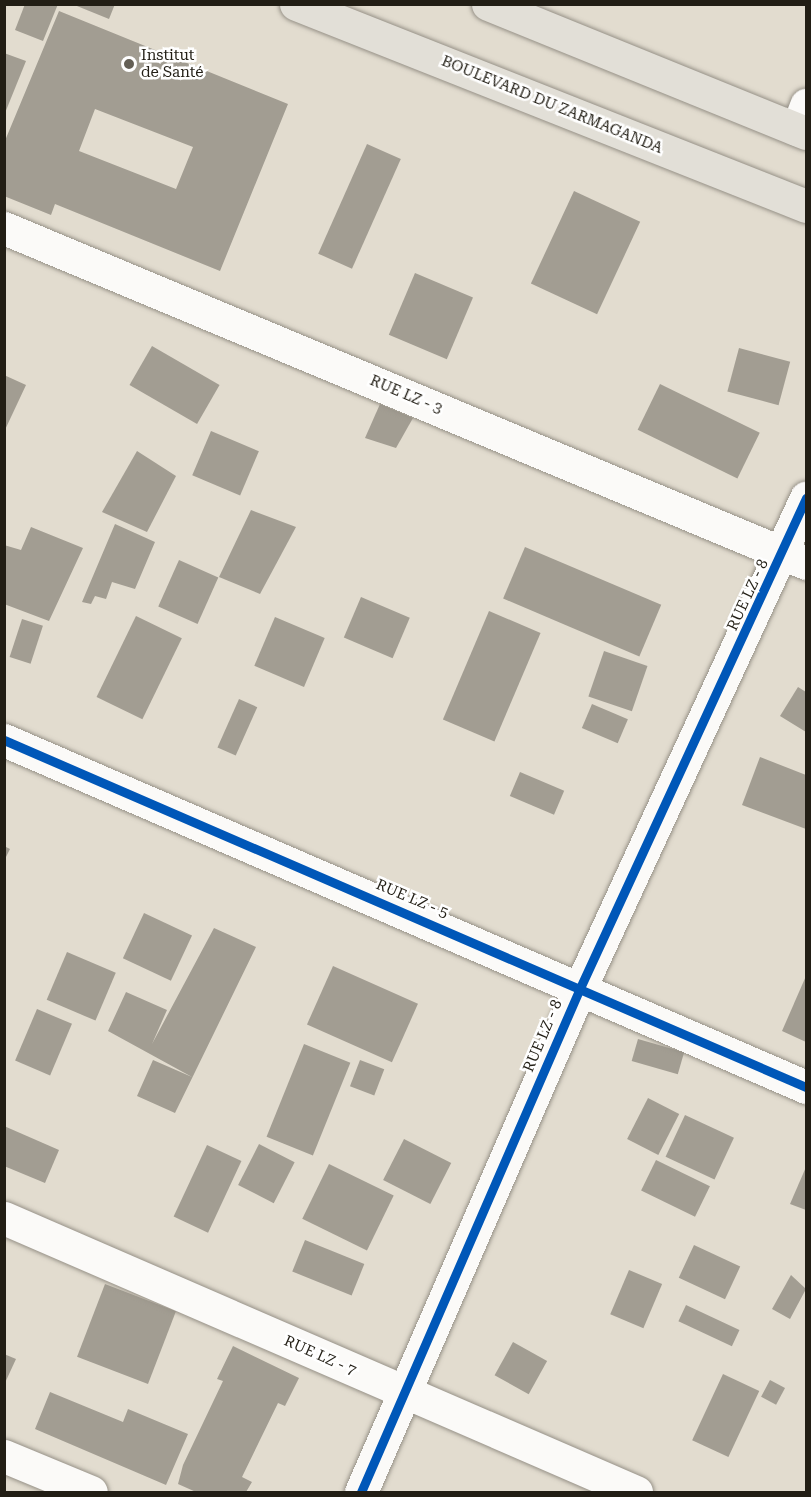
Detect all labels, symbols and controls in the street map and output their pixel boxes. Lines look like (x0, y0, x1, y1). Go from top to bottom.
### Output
place label: Institut de Santé (141, 46, 204, 81)
street label: BOULEVARD DU ZARMAGANDA (439, 52, 665, 158)
marker: Institut de Santé (122, 57, 136, 71)
street label: RUE LZ - 3 (367, 372, 445, 418)
street label: RUE LZ - 8 (724, 556, 772, 634)
street label: RUE LZ - 5 (373, 876, 451, 922)
street label: RUE LZ - 8 (520, 997, 566, 1075)
street label: RUE LZ - 7 (281, 1332, 359, 1380)

